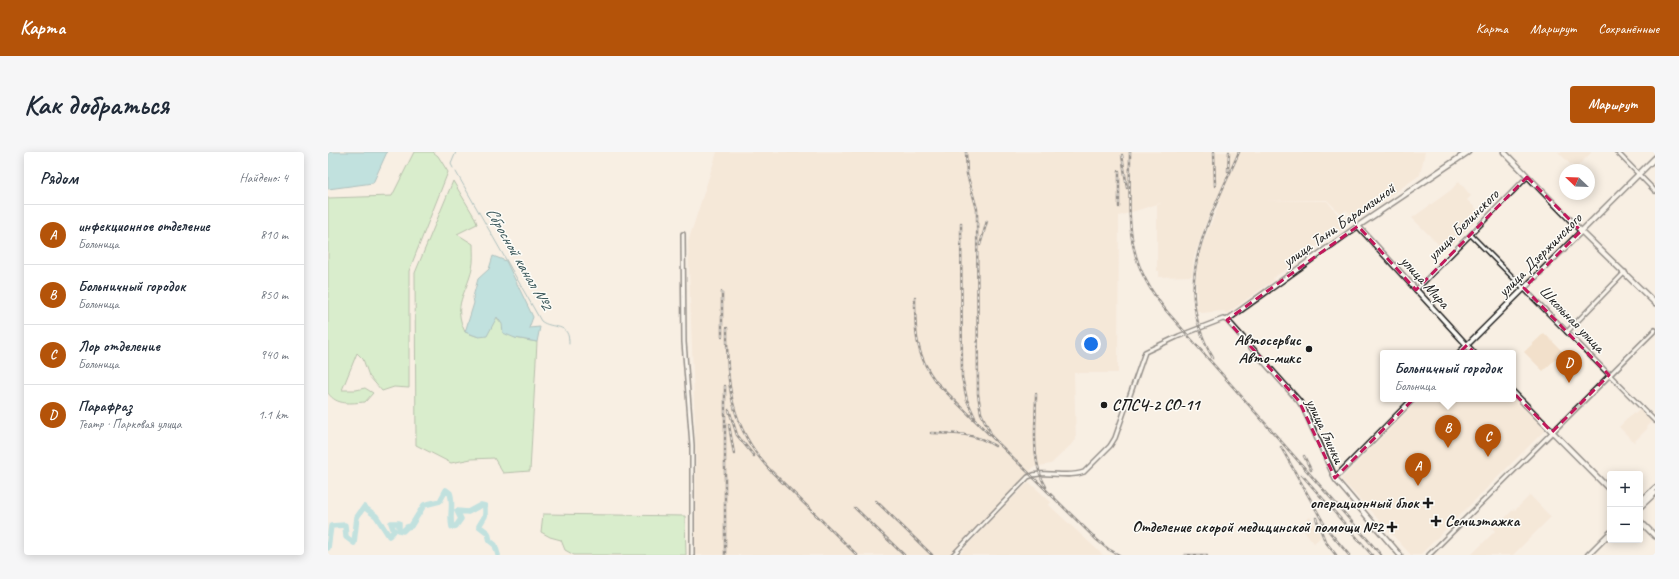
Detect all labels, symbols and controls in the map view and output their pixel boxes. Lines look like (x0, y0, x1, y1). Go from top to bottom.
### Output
text: Карта (20, 16, 65, 40)
text: Карта (1476, 20, 1508, 37)
text: Маршрут (1530, 20, 1576, 37)
text: Сохранённые (1598, 20, 1659, 37)
button: Маршрут (1570, 86, 1655, 123)
text: Как добраться (24, 87, 169, 122)
north arrow (1559, 164, 1595, 200)
text: Рядом (40, 168, 78, 189)
text: Найдено: 4 (240, 170, 288, 186)
street label: улица Тани Барамзиной (1278, 178, 1400, 272)
street label: улица Белинского (1422, 184, 1504, 266)
water label: Сбросной канал №2 (481, 203, 558, 315)
street label: улица Дзержинского (1493, 208, 1587, 302)
text: инфекционное отделение (78, 217, 210, 236)
text: A (50, 227, 56, 243)
text: 810 m (260, 227, 288, 243)
text: Больница (78, 236, 119, 252)
street label: улица Мира (1395, 251, 1455, 314)
text: Больничный городок (78, 277, 185, 296)
street label: Школьная улица (1535, 281, 1610, 358)
text: B (50, 287, 56, 303)
text: 850 m (260, 287, 288, 303)
text: Больница (78, 296, 119, 312)
place label: Автосервис Авто-микс (1235, 330, 1302, 368)
your location (1081, 334, 1101, 354)
text: Лор отделение (78, 337, 160, 356)
marker: Автосервис Авто-микс (1304, 344, 1314, 354)
text: C (50, 347, 56, 363)
text: 940 m (260, 347, 288, 363)
popup (1380, 350, 1516, 402)
pin: D (1556, 350, 1582, 383)
text: Больница (78, 356, 119, 372)
text: Больничный городок (1394, 359, 1502, 378)
text: Больница (1394, 378, 1435, 394)
street label: улица Глинки (1301, 394, 1349, 468)
place label: СПСЧ-2 СО-11 (1112, 395, 1201, 415)
text: Парафраз (78, 397, 132, 416)
marker: СПСЧ-2 СО-11 (1099, 400, 1109, 410)
one-way arrow (1575, 400, 1585, 410)
text: D (49, 407, 57, 423)
text: 1.1 km (258, 407, 288, 423)
pin: B (1435, 415, 1461, 448)
text: Театр · Парковая улица (78, 416, 181, 432)
pin: C (1475, 424, 1501, 457)
pin: A (1405, 453, 1431, 486)
map controls (1607, 471, 1643, 543)
button: + (1607, 471, 1643, 507)
place label: операционный блок (1310, 493, 1420, 513)
marker: операционный блок (1422, 497, 1434, 509)
button: − (1607, 507, 1643, 543)
place label: Семиэтажка (1445, 511, 1520, 531)
marker: Семиэтажка (1430, 515, 1442, 527)
place label: Отделение скорой медицинской помощи №2 (1132, 517, 1385, 537)
marker: Отделение скорой медицинской помощи №2 (1386, 521, 1398, 533)

